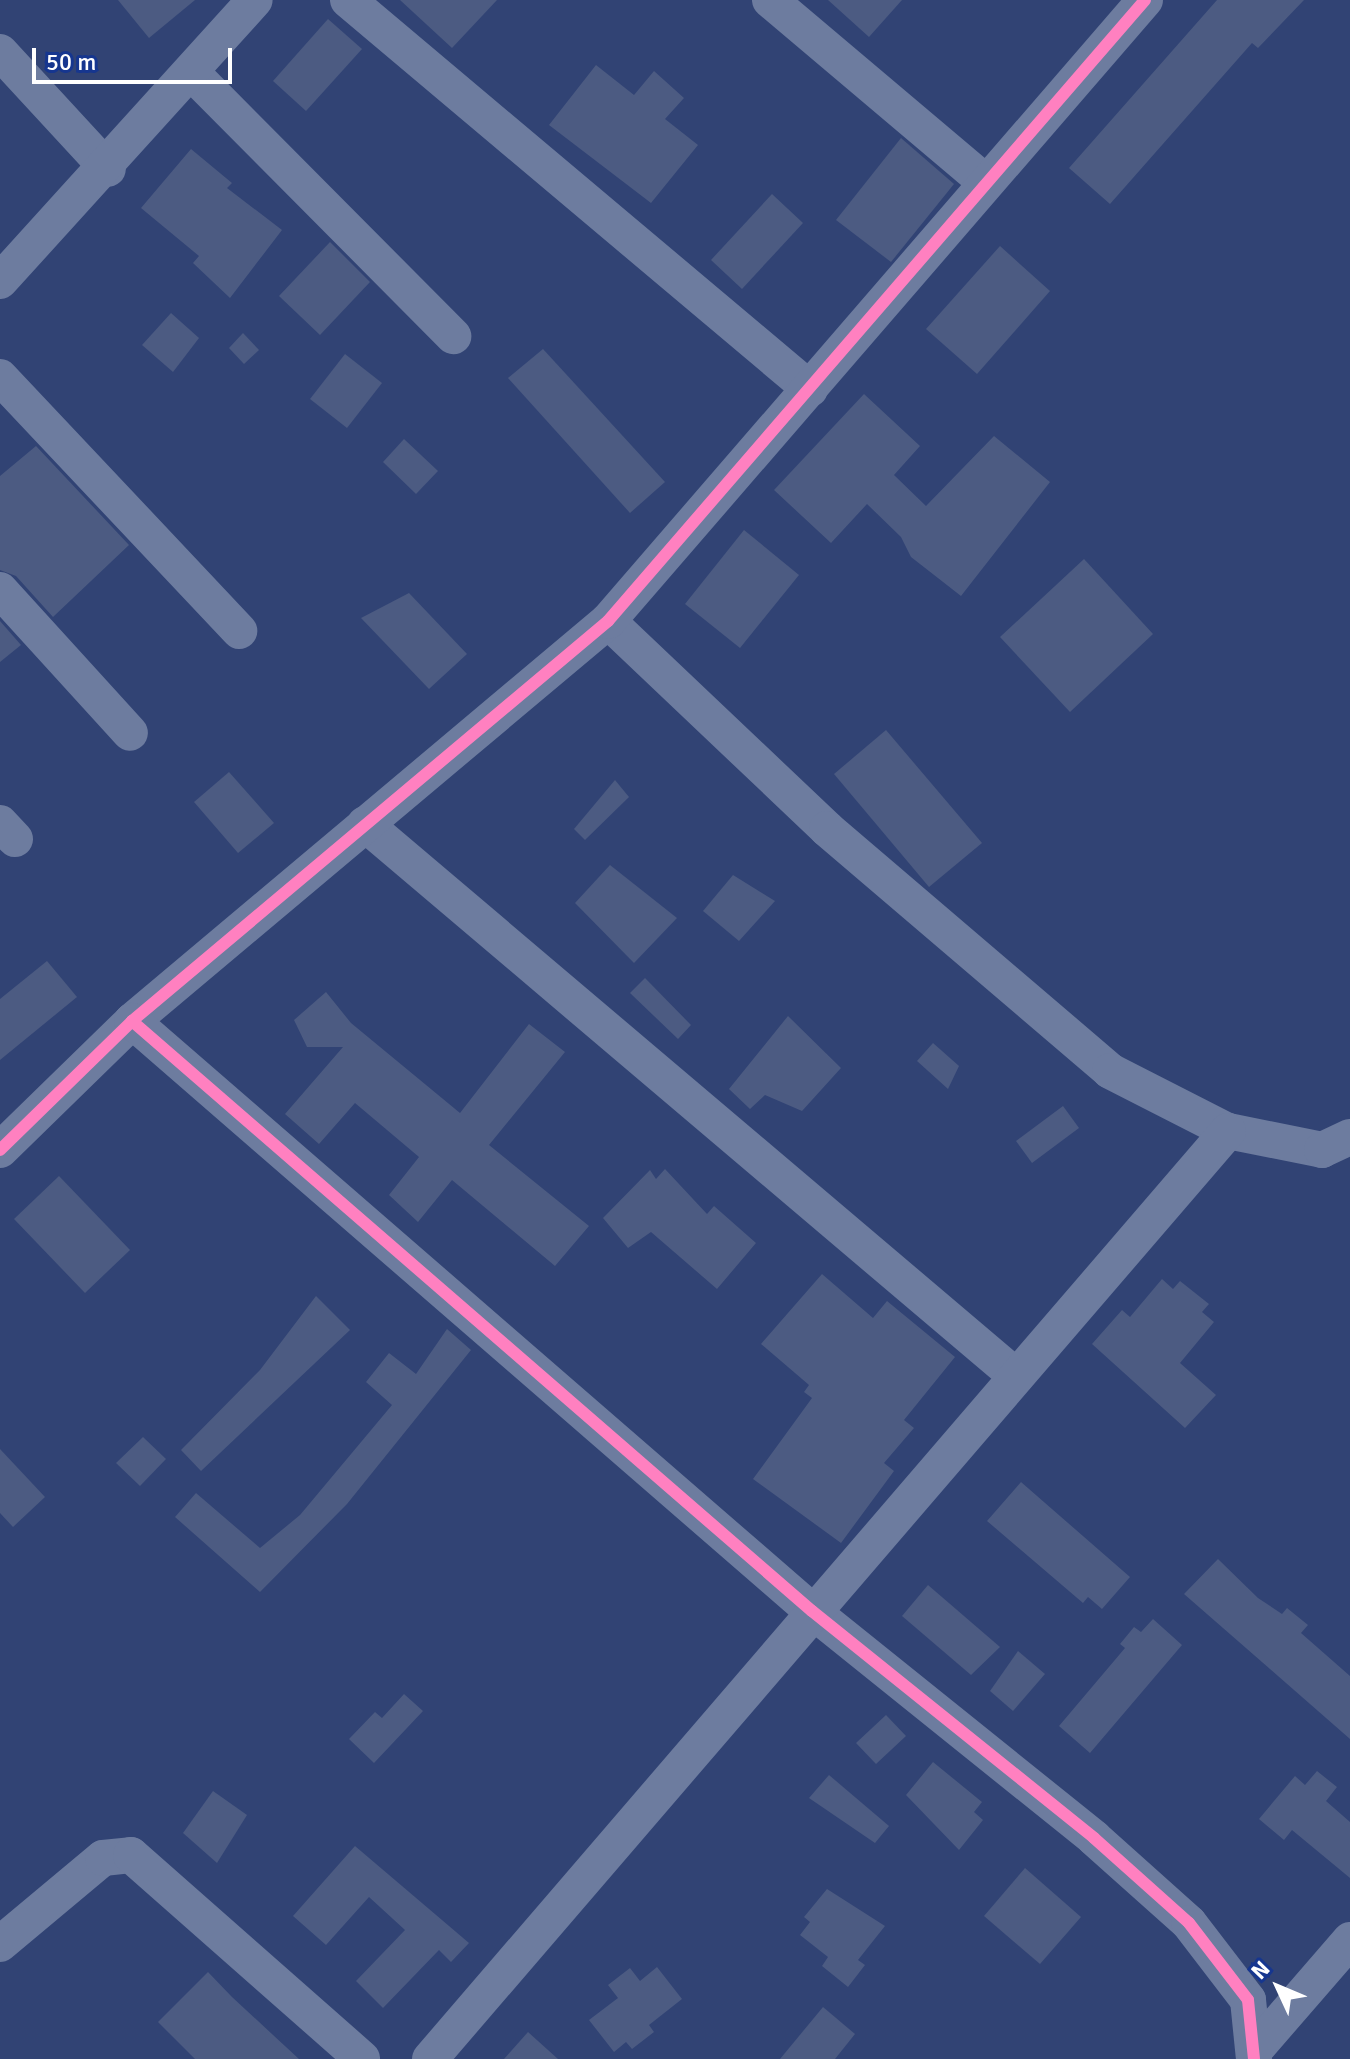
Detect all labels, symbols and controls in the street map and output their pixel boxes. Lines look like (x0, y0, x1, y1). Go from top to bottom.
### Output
scale bar (36, 32, 236, 82)
text: 50 m (46, 47, 96, 77)
north arrow (1238, 1947, 1318, 2027)
text: N (1245, 1955, 1275, 1985)

